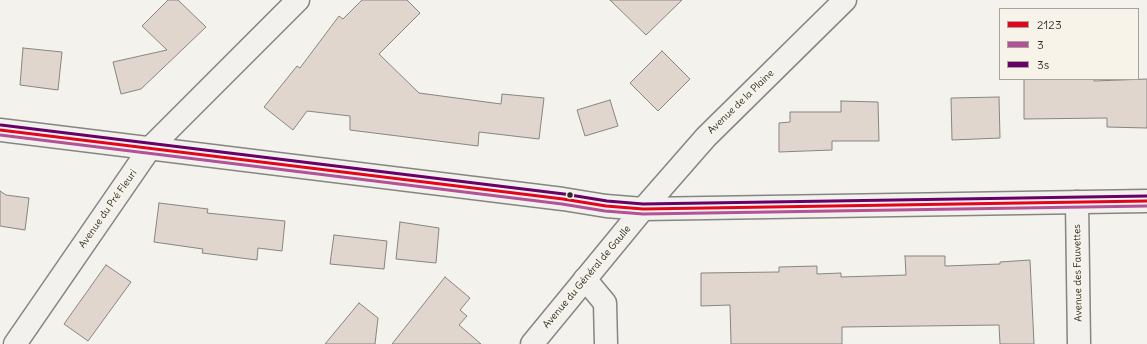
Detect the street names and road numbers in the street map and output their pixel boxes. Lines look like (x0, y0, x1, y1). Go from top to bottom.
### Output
street label: Avenue de la Plaine (705, 67, 777, 137)
street label: Avenue du Pré Fleuri (76, 167, 140, 251)
street label: Avenue du Général de Gaulle (541, 223, 633, 331)
street label: Avenue des Fauvettes (1071, 224, 1085, 322)

